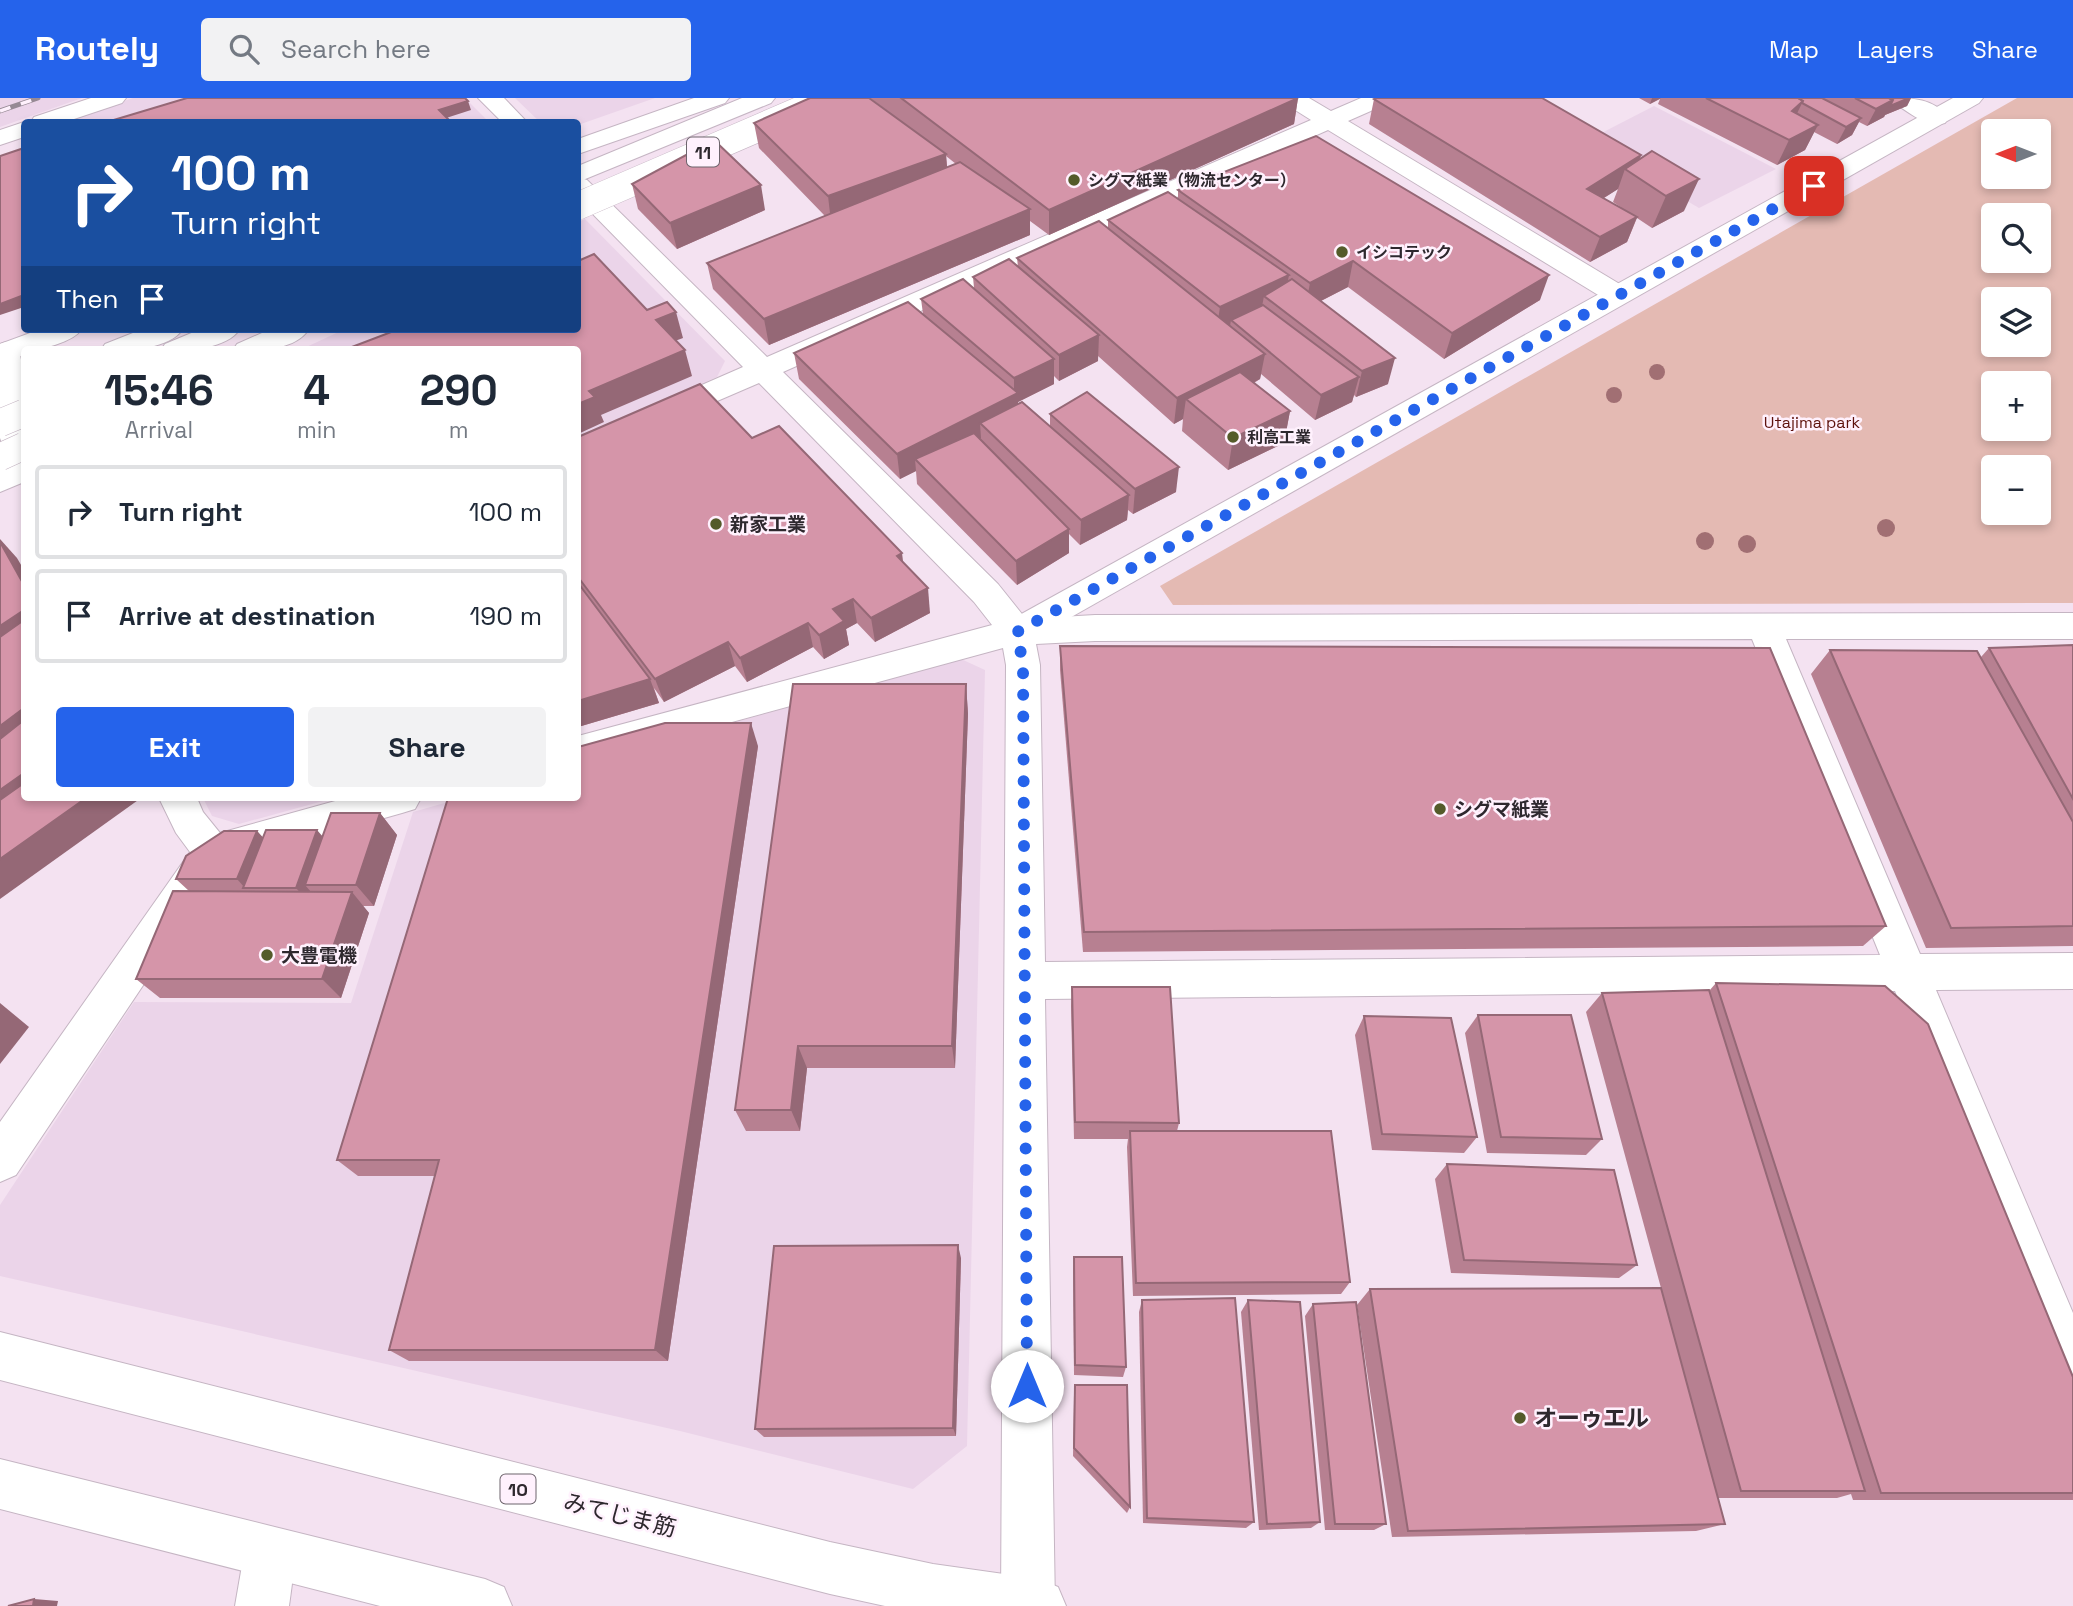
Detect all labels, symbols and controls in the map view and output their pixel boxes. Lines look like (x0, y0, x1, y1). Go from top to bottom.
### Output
search box (201, 18, 691, 81)
text: Routely (35, 28, 159, 70)
icon: search (225, 30, 263, 68)
text: Search here (281, 32, 431, 66)
text: Map (1769, 34, 1819, 65)
text: Layers (1857, 34, 1934, 65)
text: Share (1972, 34, 2038, 65)
north arrow (1981, 119, 2051, 189)
map controls (1981, 119, 2051, 525)
road number: 11 (687, 138, 719, 166)
text: 100 m (171, 142, 311, 204)
icon: right (56, 147, 147, 238)
pin (1784, 156, 1844, 216)
icon: arrive (1795, 167, 1833, 205)
place label: シグマ紙業（物流センター） (1088, 170, 1296, 191)
marker: シグマ紙業（物流センター） (1066, 172, 1082, 188)
text: Turn right (171, 203, 321, 243)
button: search (1981, 203, 2051, 273)
place label: イシコテック (1356, 242, 1452, 263)
marker: イシコテック (1334, 244, 1350, 260)
icon: arrive (133, 280, 171, 318)
text: Then (56, 282, 119, 316)
button: layers (1981, 287, 2051, 357)
text: 15:46 (104, 364, 214, 417)
text: 4 (303, 364, 330, 417)
text: 290 (420, 364, 498, 417)
button: + (1981, 371, 2051, 441)
park label: Utajima park (1764, 412, 1861, 433)
text: Arrival (125, 415, 193, 445)
text: min (297, 415, 336, 445)
text: m (449, 415, 469, 445)
place label: 利高工業 (1247, 427, 1311, 448)
marker: 利高工業 (1225, 429, 1241, 445)
button: − (1981, 455, 2051, 525)
icon: right (60, 493, 98, 531)
text: Turn right (119, 495, 243, 529)
text: 100 m (469, 495, 542, 529)
place label: 新家工業 (730, 512, 806, 537)
marker: 新家工業 (708, 516, 724, 532)
icon: arrive (60, 597, 98, 635)
text: Arrive at destination (119, 599, 376, 633)
text: 190 m (470, 599, 542, 633)
button: Exit (56, 707, 294, 787)
button: Share (308, 707, 546, 787)
place label: シグマ紙業 (1454, 797, 1549, 822)
marker: シグマ紙業 (1432, 801, 1448, 817)
place label: 大豊電機 (281, 943, 357, 968)
marker: 大豊電機 (259, 947, 275, 963)
position arrow (990, 1349, 1064, 1423)
place label: オーゥエル (1534, 1403, 1649, 1433)
marker: オーゥエル (1512, 1410, 1528, 1426)
road number: 10 (500, 1474, 536, 1504)
street label: みてじま筋 (561, 1487, 679, 1543)

